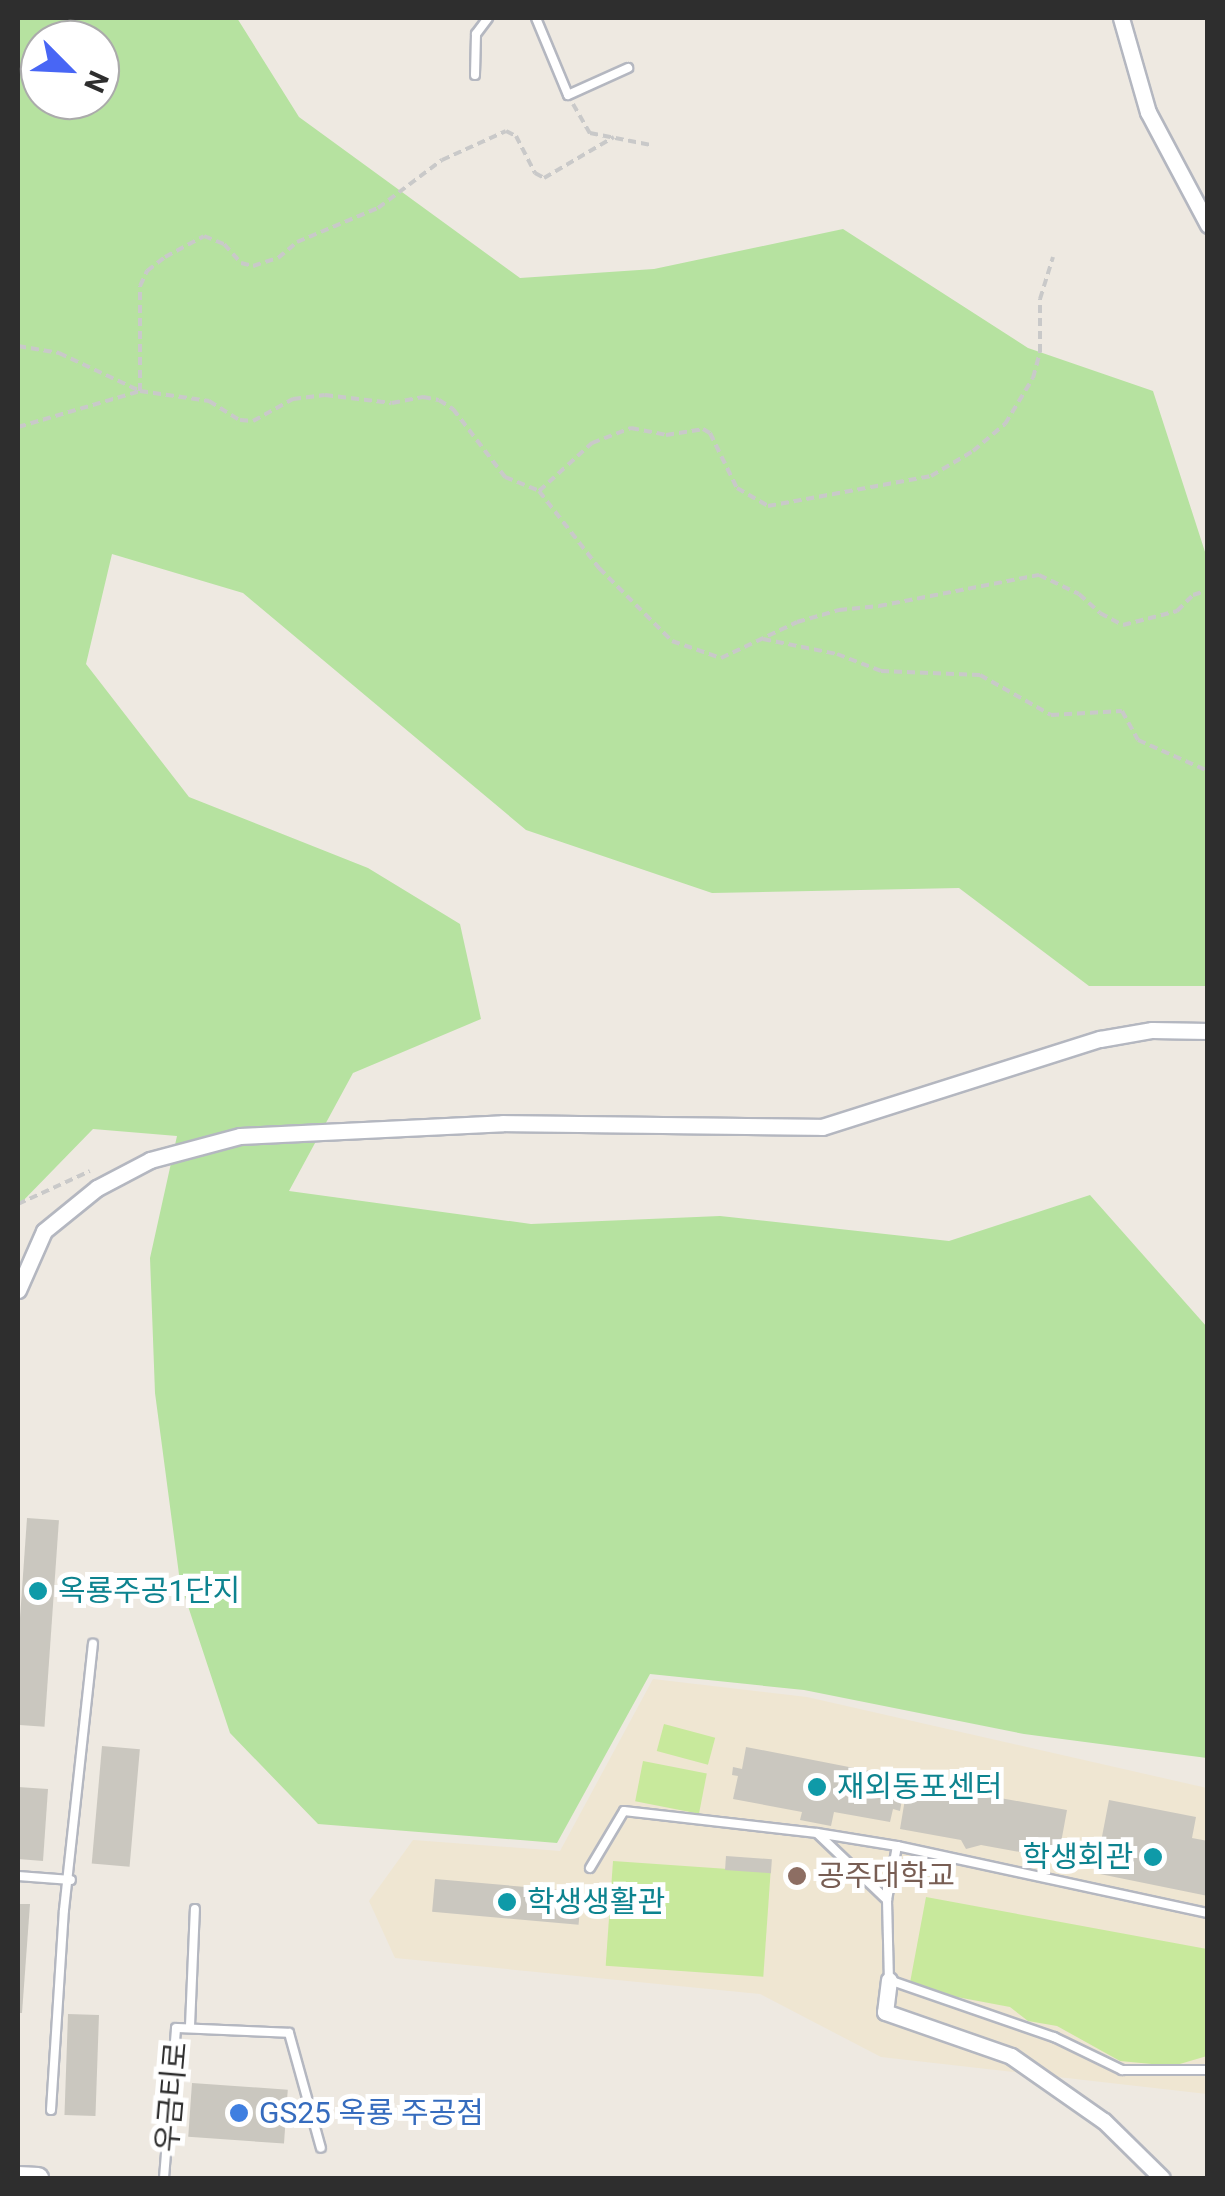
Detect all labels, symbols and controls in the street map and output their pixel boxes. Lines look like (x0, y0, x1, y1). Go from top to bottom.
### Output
north arrow (20, 20, 120, 120)
text: N (77, 66, 115, 97)
place label: 옥룡주공1단지 (58, 1573, 240, 1609)
marker: 옥룡주공1단지 (27, 1580, 49, 1602)
place label: 재외동포센터 (837, 1769, 1003, 1805)
marker: 재외동포센터 (806, 1776, 828, 1798)
place label: 학생회관 (1023, 1839, 1133, 1875)
marker: 학생회관 (1142, 1846, 1164, 1868)
place label: 공주대학교 (817, 1858, 955, 1894)
marker: 공주대학교 (786, 1865, 808, 1887)
place label: 학생생활관 (527, 1884, 665, 1920)
marker: 학생생활관 (496, 1891, 518, 1913)
street label: 우금티로 (149, 2040, 195, 2154)
place label: GS25 옥룡 주공점 (259, 2095, 484, 2131)
marker: GS25 옥룡 주공점 (228, 2102, 250, 2124)

